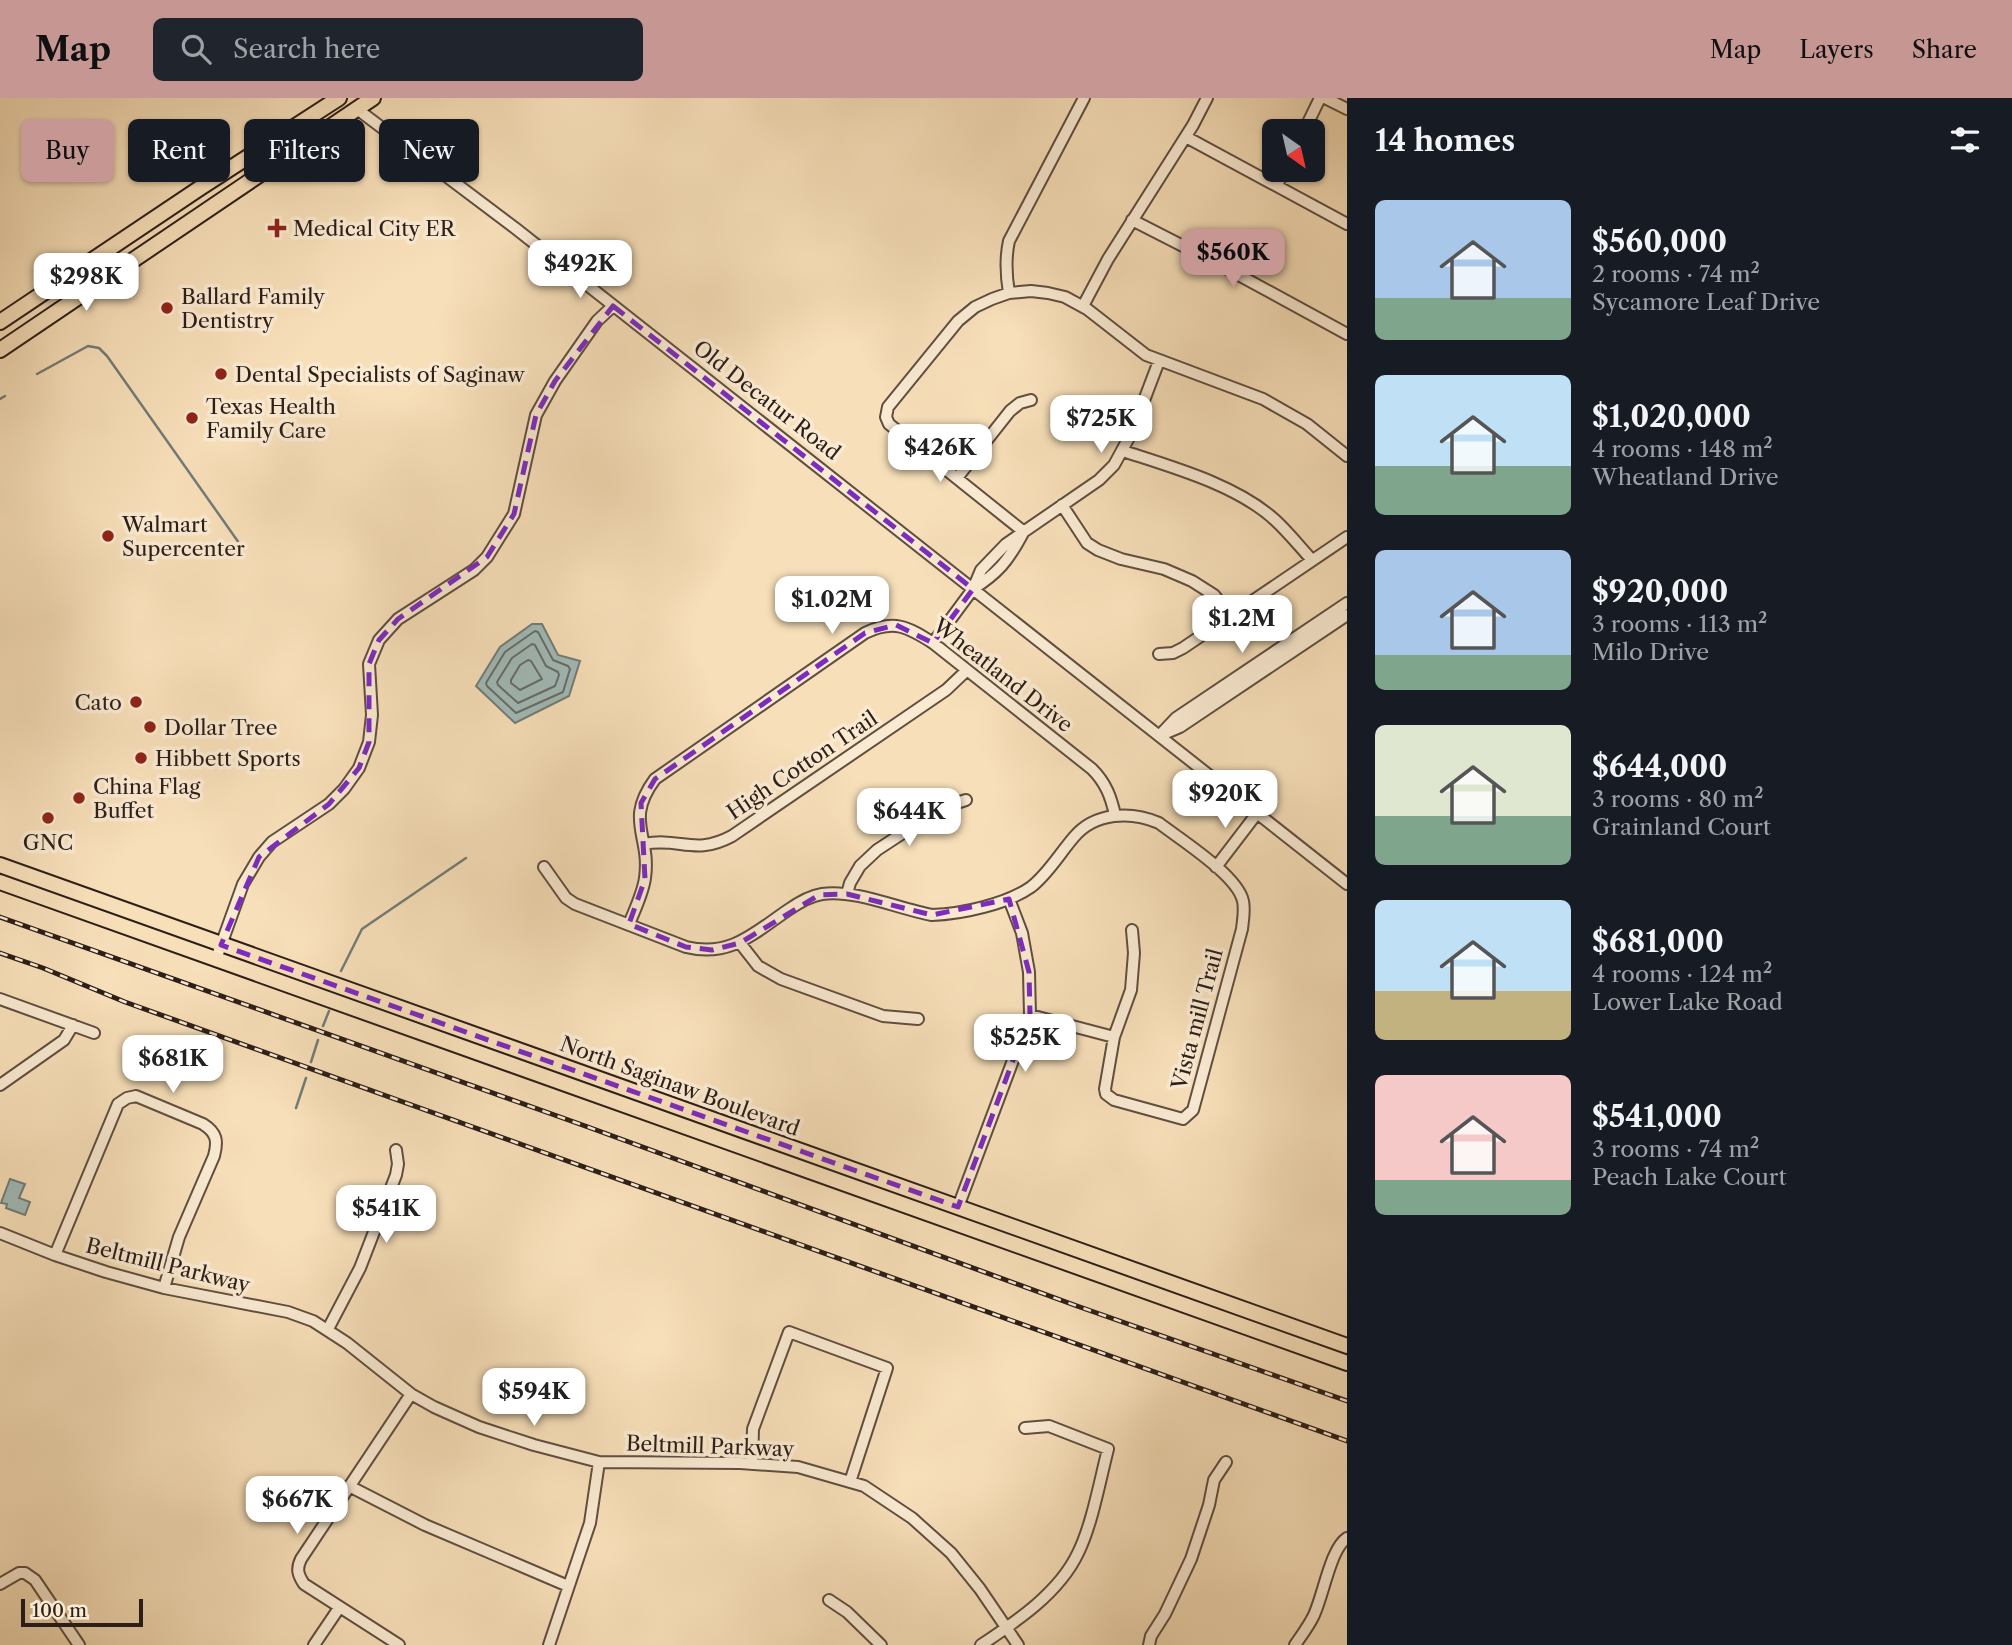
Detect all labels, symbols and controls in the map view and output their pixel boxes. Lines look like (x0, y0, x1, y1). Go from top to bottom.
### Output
search box (153, 18, 643, 81)
text: Map (35, 29, 111, 70)
icon: search (177, 30, 215, 68)
text: Search here (233, 33, 380, 65)
text: Map (1710, 35, 1761, 64)
text: Layers (1799, 35, 1874, 64)
text: Share (1912, 35, 1977, 64)
chip: Buy (21, 119, 114, 182)
chip: Rent (128, 119, 230, 182)
chip: Filters (244, 119, 365, 182)
chip: New (379, 119, 479, 182)
north arrow (1262, 119, 1325, 182)
map controls (1262, 119, 1325, 182)
icon: filters (1946, 121, 1984, 159)
text: 14 homes (1375, 122, 1515, 159)
place label: Medical City ER (293, 216, 457, 241)
marker: Medical City ER (267, 218, 287, 238)
text: $560,000 (1592, 223, 1727, 260)
icon: home (1431, 228, 1515, 312)
pin: $560K (1184, 230, 1282, 289)
text: $560K (1197, 238, 1269, 266)
pin: $492K (531, 240, 629, 300)
text: $492K (544, 249, 616, 277)
pin: $298K (37, 254, 135, 313)
text: 2 rooms · 74 m² (1592, 260, 1760, 288)
text: $298K (50, 262, 122, 290)
place label: Ballard Family Dentistry (181, 284, 325, 333)
text: Sycamore Leaf Drive (1592, 288, 1820, 316)
marker: Ballard Family Dentistry (159, 300, 175, 316)
street label: Old Decatur Road (689, 335, 845, 465)
place label: Dental Specialists of Saginaw (235, 362, 525, 387)
marker: Dental Specialists of Saginaw (213, 366, 229, 382)
place label: Texas Health Family Care (206, 394, 336, 443)
pin: $725K (1052, 396, 1150, 455)
text: $1,020,000 (1592, 398, 1751, 435)
icon: home (1431, 403, 1515, 487)
text: $725K (1066, 404, 1136, 432)
marker: Texas Health Family Care (184, 410, 200, 426)
pin: $426K (891, 424, 989, 484)
text: $426K (904, 433, 976, 461)
text: 4 rooms · 148 m² (1592, 435, 1773, 463)
text: Wheatland Drive (1592, 463, 1779, 491)
place label: Walmart Supercenter (121, 512, 245, 561)
marker: Walmart Supercenter (100, 528, 116, 544)
text: $920,000 (1592, 573, 1728, 610)
pin: $1.02M (775, 576, 889, 636)
icon: home (1431, 578, 1515, 662)
text: $1.02M (791, 585, 873, 613)
pin: $1.2M (1193, 596, 1291, 655)
text: $1.2M (1208, 604, 1276, 632)
text: 3 rooms · 113 m² (1592, 610, 1768, 638)
street label: Wheatland Drive (927, 612, 1078, 737)
text: Milo Drive (1592, 638, 1709, 666)
place label: Cato (74, 690, 122, 715)
marker: Cato (128, 694, 144, 710)
street label: High Cotton Trail (722, 705, 882, 825)
place label: Dollar Tree (164, 715, 277, 740)
marker: Dollar Tree (142, 719, 158, 735)
place label: Hibbett Sports (155, 746, 301, 771)
text: $644,000 (1592, 748, 1727, 785)
marker: Hibbett Sports (133, 750, 149, 766)
icon: home (1431, 753, 1515, 837)
pin: $920K (1176, 770, 1274, 830)
place label: China Flag Buffet (93, 774, 201, 823)
text: $920K (1188, 779, 1262, 807)
text: 3 rooms · 80 m² (1592, 785, 1764, 813)
pin: $644K (860, 788, 958, 848)
marker: China Flag Buffet (71, 790, 87, 806)
text: $644K (873, 797, 945, 825)
marker: GNC (40, 810, 56, 826)
text: Grainland Court (1592, 813, 1771, 841)
place label: GNC (23, 830, 73, 855)
text: $681,000 (1592, 923, 1724, 960)
icon: home (1431, 928, 1515, 1012)
street label: Vista mill Trail (1166, 946, 1228, 1093)
text: 4 rooms · 124 m² (1592, 960, 1772, 988)
text: Lower Lake Road (1592, 988, 1783, 1016)
pin: $525K (976, 1014, 1074, 1074)
text: $525K (990, 1023, 1060, 1051)
street label: North Saginaw Boulevard (557, 1031, 803, 1141)
pin: $681K (124, 1035, 222, 1095)
text: $681K (138, 1044, 208, 1072)
text: $541,000 (1592, 1098, 1722, 1135)
icon: home (1431, 1103, 1515, 1187)
text: 3 rooms · 74 m² (1592, 1135, 1759, 1163)
text: Peach Lake Court (1592, 1163, 1787, 1191)
pin: $541K (337, 1186, 435, 1245)
text: $541K (352, 1194, 420, 1222)
street label: Beltmill Parkway (83, 1233, 253, 1298)
pin: $594K (485, 1368, 583, 1428)
text: $594K (498, 1377, 570, 1405)
street label: Beltmill Parkway (625, 1431, 795, 1461)
pin: $667K (248, 1476, 346, 1536)
text: $667K (262, 1485, 332, 1513)
scale bar (21, 1596, 144, 1628)
text: 100 m (32, 1599, 87, 1622)

